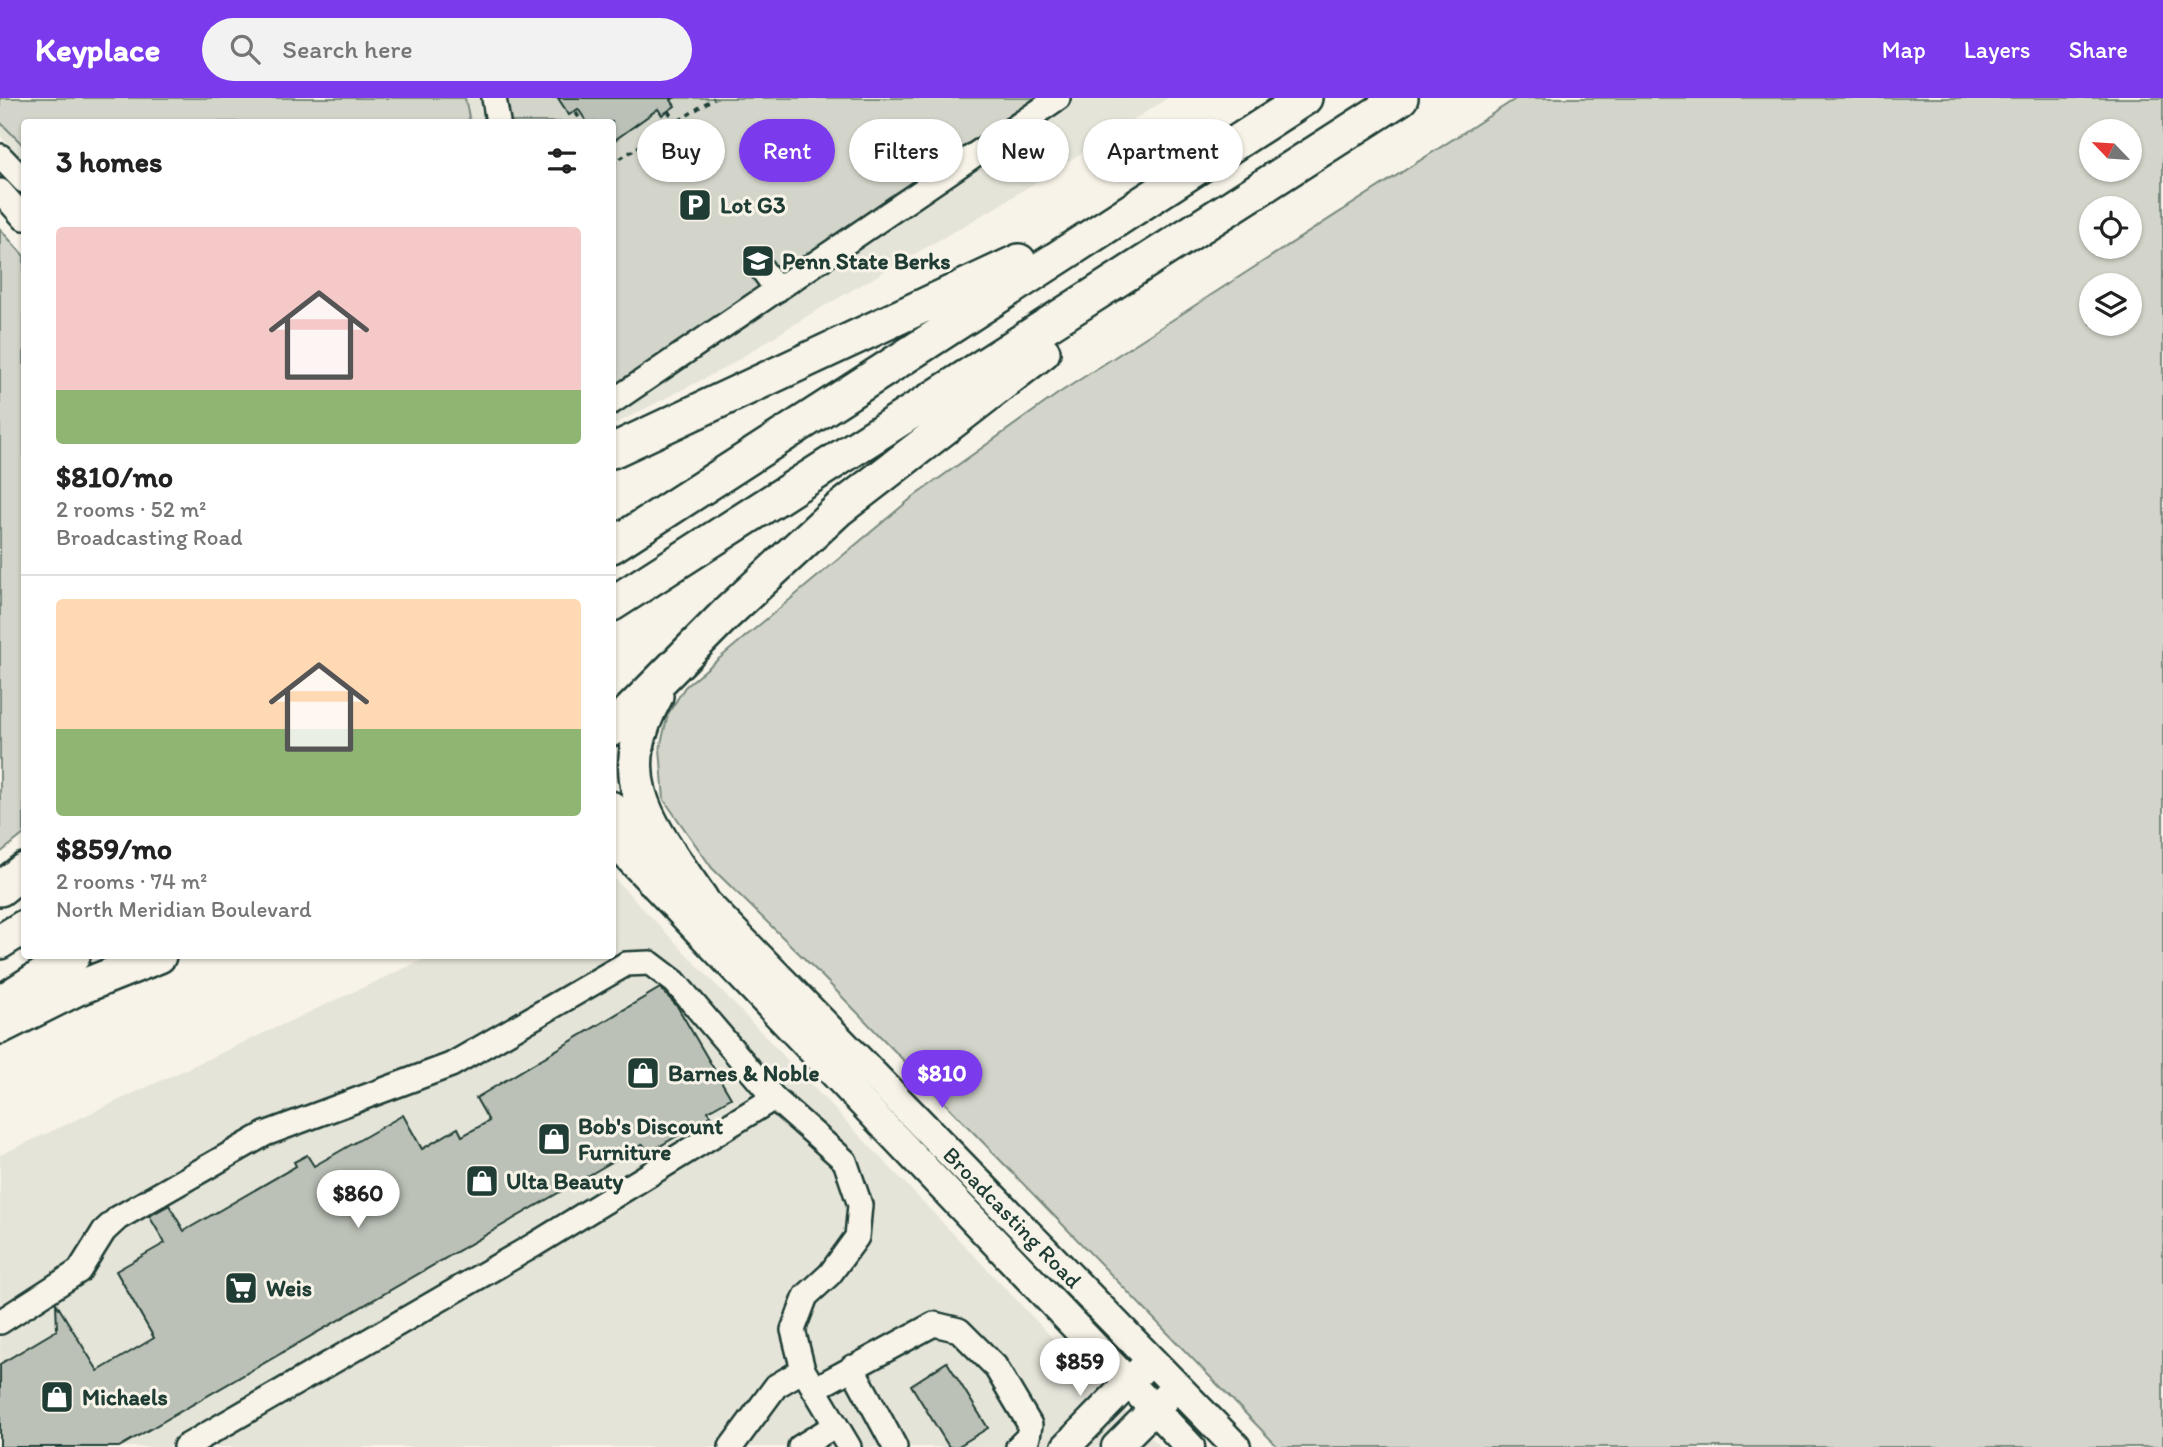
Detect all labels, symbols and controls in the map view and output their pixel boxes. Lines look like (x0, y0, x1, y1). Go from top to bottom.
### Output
search box (202, 18, 692, 81)
text: Keyplace (35, 30, 160, 69)
icon: search (226, 30, 264, 68)
text: Search here (282, 33, 413, 65)
text: Map (1882, 35, 1926, 64)
text: Layers (1964, 35, 2031, 64)
text: Share (2069, 35, 2128, 64)
chip: Buy (637, 119, 725, 182)
chip: Rent (739, 119, 835, 182)
chip: Filters (849, 119, 963, 182)
chip: New (977, 119, 1069, 182)
chip: Apartment (1083, 119, 1243, 182)
north arrow (2079, 119, 2142, 182)
map controls (2079, 119, 2142, 336)
icon: filters (543, 142, 581, 180)
text: 3 homes (56, 143, 163, 180)
parking icon: Lot G3 (676, 186, 714, 224)
place label: Lot G3 (720, 191, 786, 219)
button: locate (2079, 196, 2142, 259)
school or university icon: Penn State Berks (739, 242, 777, 280)
place label: Penn State Berks (782, 247, 950, 275)
icon: home (256, 272, 382, 398)
button: layers (2079, 273, 2142, 336)
text: $810/mo (56, 458, 173, 495)
text: 2 rooms · 52 m² (56, 495, 206, 523)
text: Broadcasting Road (56, 523, 243, 551)
icon: home (256, 644, 382, 770)
text: $859/mo (56, 830, 172, 867)
text: 2 rooms · 74 m² (56, 867, 208, 895)
text: North Meridian Boulevard (56, 895, 312, 923)
pin: $810 (901, 1051, 983, 1110)
shop icon: Barnes & Noble (624, 1054, 662, 1092)
place label: Barnes & Noble (668, 1059, 819, 1087)
text: $810 (917, 1059, 967, 1087)
place label: Bob's Discount Furniture (578, 1112, 724, 1166)
shop icon: Bob's Discount Furniture (535, 1120, 573, 1158)
street label: Broadcasting Road (937, 1141, 1088, 1294)
shop icon: Ulta Beauty (463, 1162, 501, 1200)
place label: Ulta Beauty (506, 1167, 624, 1195)
pin: $860 (317, 1170, 399, 1230)
text: $860 (333, 1179, 383, 1207)
supermarket icon: Weis (222, 1269, 260, 1307)
place label: Weis (266, 1274, 312, 1302)
pin: $859 (1039, 1338, 1121, 1398)
text: $859 (1056, 1347, 1104, 1375)
shop icon: Michaels (38, 1378, 76, 1416)
place label: Michaels (82, 1383, 168, 1411)

